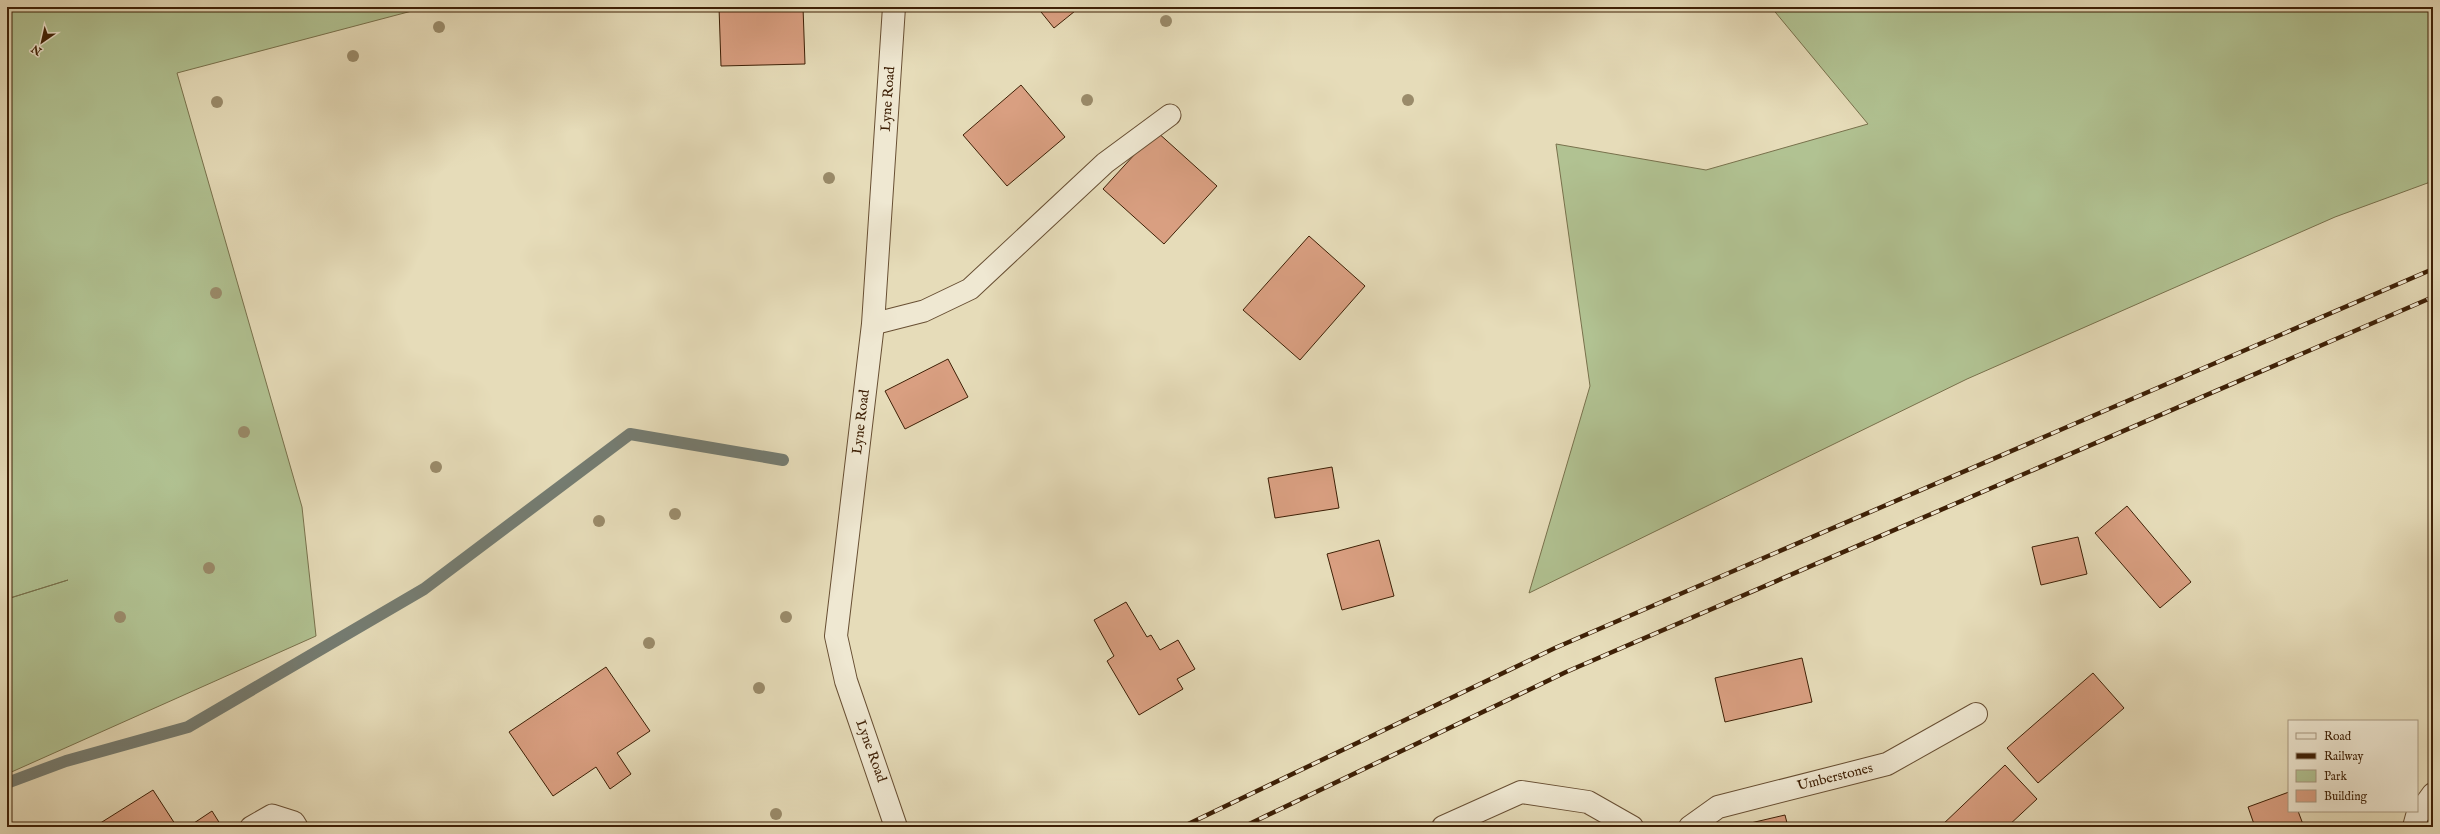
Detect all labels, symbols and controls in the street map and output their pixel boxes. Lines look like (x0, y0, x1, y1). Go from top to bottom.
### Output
north arrow (22, 22, 62, 62)
text: N (29, 41, 46, 58)
street label: Lyne Road (877, 65, 899, 132)
street label: Lyne Road (848, 388, 874, 455)
street label: Lyne Road (851, 717, 891, 785)
legend (2288, 720, 2418, 812)
text: Road (2324, 729, 2352, 744)
text: Railway (2324, 749, 2363, 764)
street label: Umberstones (1795, 759, 1875, 795)
text: Park (2324, 769, 2347, 784)
text: Building (2324, 789, 2368, 804)

